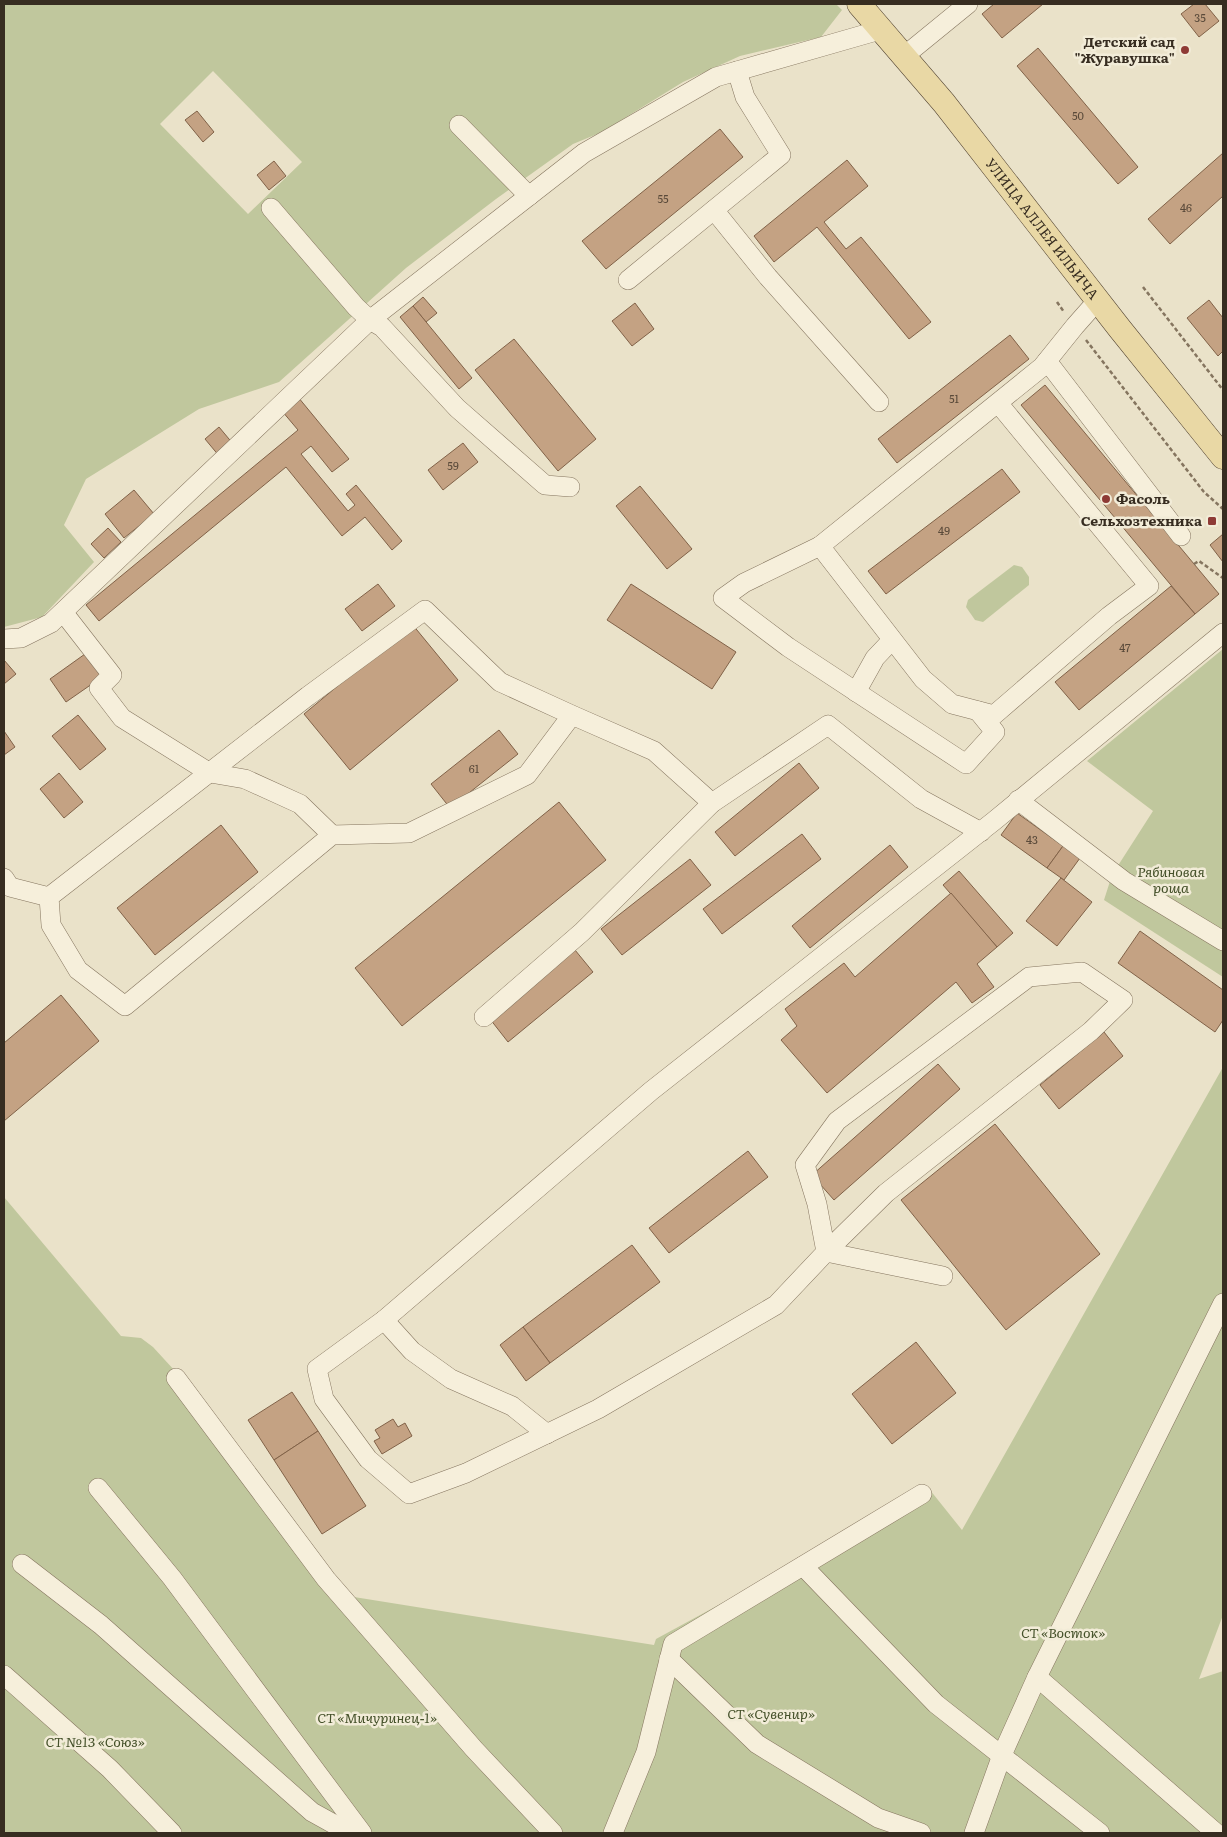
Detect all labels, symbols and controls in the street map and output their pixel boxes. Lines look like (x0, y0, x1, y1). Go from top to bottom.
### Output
house number: 35 (1194, 9, 1206, 25)
place label: Детский сад "Журавушка" (1074, 31, 1175, 67)
marker: Детский сад "Журавушка" (1179, 44, 1191, 56)
house number: 50 (1072, 107, 1084, 123)
street label: УЛИЦА АЛЛЕЯ ИЛЬИЧА (981, 153, 1105, 304)
house number: 55 (657, 190, 669, 206)
house number: 46 (1180, 199, 1192, 215)
house number: 51 (949, 390, 960, 406)
house number: 59 (447, 457, 459, 473)
place label: Фасоль (1116, 488, 1170, 508)
marker: Фасоль (1100, 493, 1112, 505)
place label: Сельхозтехника (1081, 510, 1203, 530)
marker: Сельхозтехника (1206, 515, 1218, 527)
house number: 49 (938, 522, 950, 538)
house number: 47 (1119, 639, 1131, 655)
house number: 61 (469, 760, 480, 776)
house number: 43 (1026, 831, 1038, 847)
park label: Рябиновая роща (1137, 861, 1206, 897)
park label: СТ «Восток» (1021, 1622, 1105, 1642)
park label: СТ «Сувенир» (727, 1703, 815, 1723)
park label: СТ «Мичуринец-1» (317, 1707, 437, 1727)
park label: СТ №13 «Союз» (45, 1731, 145, 1751)

